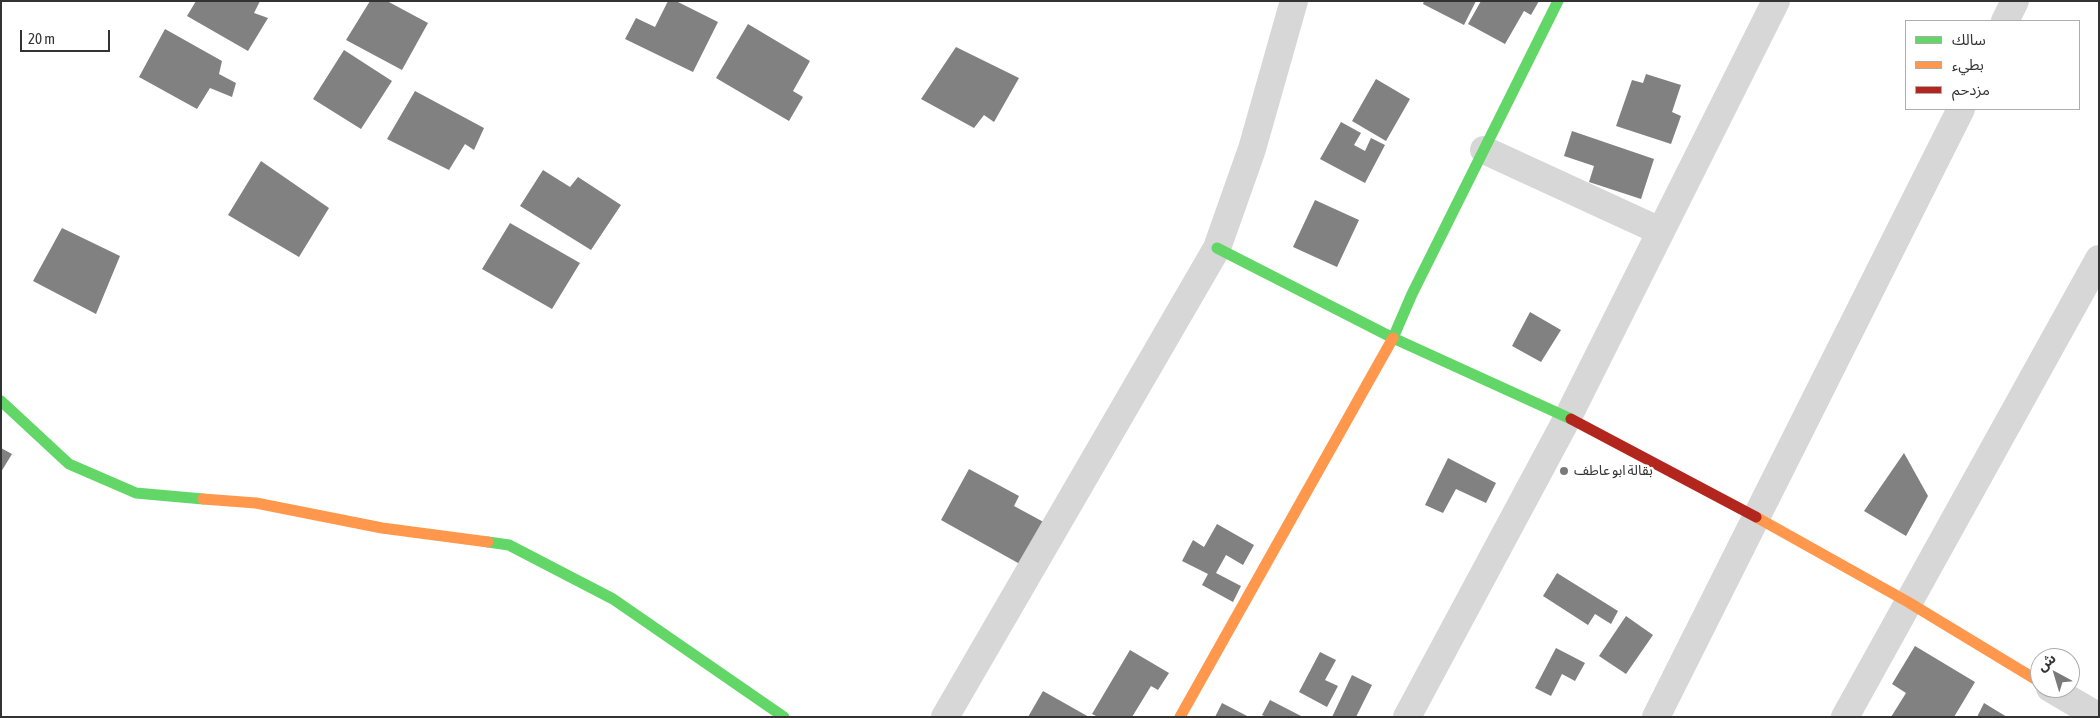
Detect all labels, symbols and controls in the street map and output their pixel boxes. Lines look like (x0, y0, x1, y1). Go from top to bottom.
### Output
scale bar (22, 20, 112, 52)
legend (1905, 20, 2080, 110)
text: 20 m (28, 30, 55, 47)
text: سالك (1952, 31, 1986, 48)
text: بطيء (1952, 56, 1984, 73)
text: مزدحم (1952, 81, 1990, 98)
place label: بقالة ابو عاطف (1574, 463, 1653, 479)
marker: بقالة ابو عاطف (1558, 465, 1570, 477)
north arrow (2030, 648, 2080, 698)
text: ش (2034, 650, 2059, 674)

